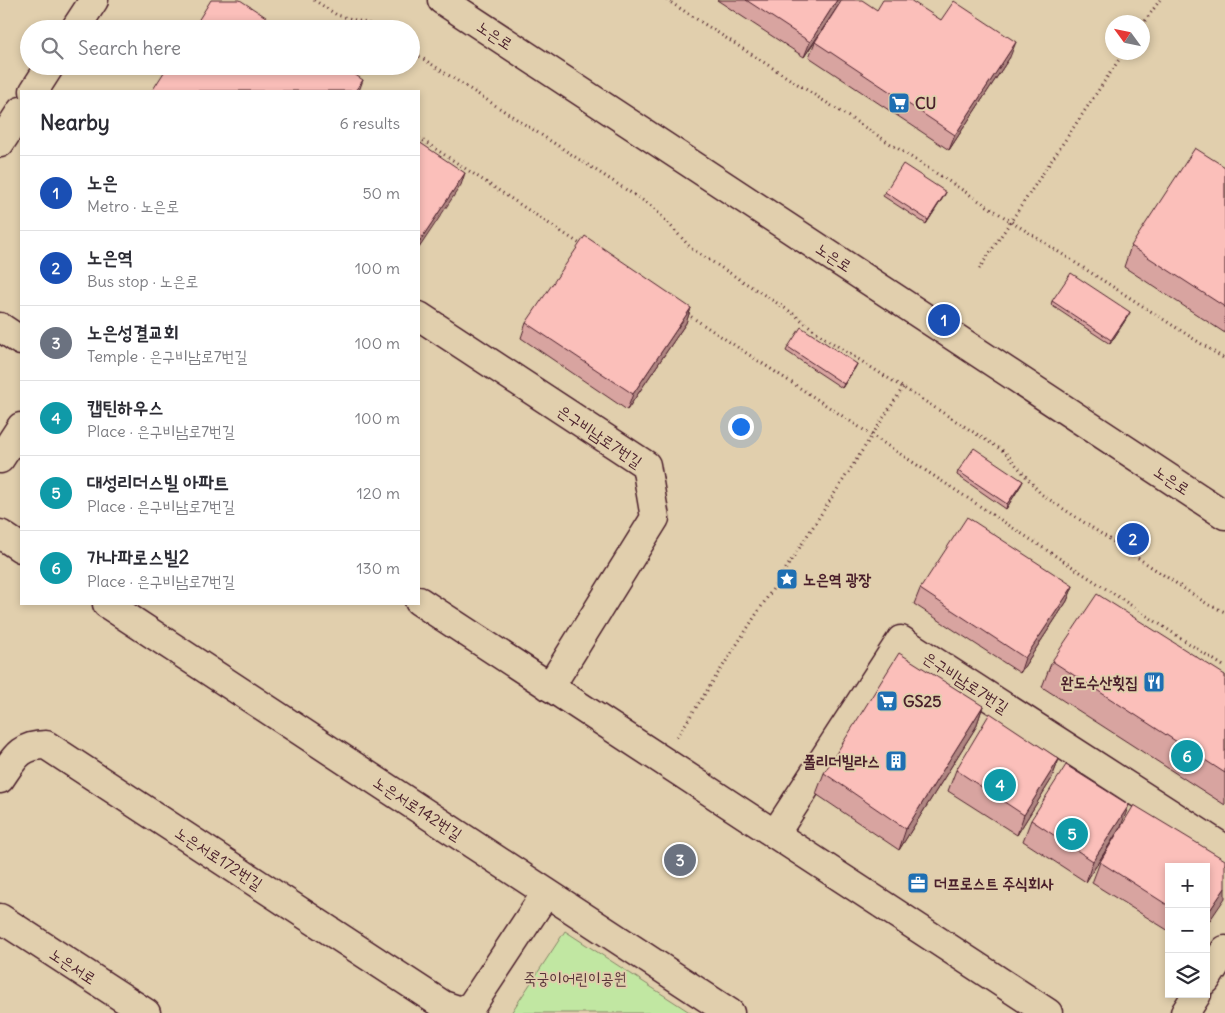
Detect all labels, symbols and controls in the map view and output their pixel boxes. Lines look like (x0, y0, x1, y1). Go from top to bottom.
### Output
north arrow (1105, 15, 1150, 60)
street label: 노은로 (473, 16, 517, 54)
search box (20, 20, 420, 75)
icon: search (38, 34, 66, 62)
text: Search here (78, 36, 181, 60)
supermarket icon: CU (887, 91, 911, 115)
place label: CU (915, 93, 936, 113)
text: Nearby (40, 109, 110, 136)
text: 6 results (339, 113, 400, 133)
text: 노은 (87, 170, 118, 194)
text: 1 (53, 183, 59, 203)
text: 50 m (362, 183, 400, 203)
text: Metro · 노은로 (87, 196, 179, 216)
street label: 노은로 (812, 238, 856, 276)
text: 노은역 (87, 245, 133, 269)
text: 2 (52, 258, 60, 278)
text: 100 m (355, 258, 400, 278)
text: Bus stop · 노은로 (87, 271, 199, 291)
pin: 1 (928, 301, 960, 339)
text: 노은성결교회 (87, 320, 179, 344)
text: 3 (51, 333, 61, 353)
text: 100 m (355, 333, 400, 353)
text: Temple · 은구비남로7번길 (87, 346, 247, 366)
text: 캡틴하우스 (87, 395, 163, 419)
street label: 은구비남로7번길 (554, 400, 646, 472)
text: 4 (51, 408, 61, 428)
text: 100 m (355, 408, 400, 428)
your location (728, 414, 754, 440)
text: Place · 은구비남로7번길 (87, 421, 235, 441)
street label: 노은로 (1150, 461, 1194, 499)
text: 대성리더스빌 아파트 (87, 470, 229, 494)
text: 5 (51, 483, 61, 503)
text: 120 m (357, 483, 400, 503)
text: Place · 은구비남로7번길 (87, 496, 235, 516)
pin: 2 (1117, 520, 1149, 558)
text: 가나파로스빌2 (87, 545, 189, 569)
text: 6 (51, 558, 61, 578)
text: 130 m (356, 558, 400, 578)
place icon: 노은역 광장 (775, 567, 799, 591)
place label: 노은역 광장 (803, 569, 871, 589)
text: Place · 은구비남로7번길 (87, 571, 235, 591)
street label: 은구비남로7번길 (919, 647, 1013, 717)
restaurant icon: 완도수산횟집 (1142, 670, 1166, 694)
place label: 완도수산횟집 (1061, 672, 1138, 692)
supermarket icon: GS25 (875, 689, 899, 713)
place label: GS25 (903, 691, 941, 711)
pin: 6 (1171, 737, 1203, 775)
building icon: 폴리더빌라스 (884, 749, 908, 773)
place label: 폴리더빌라스 (803, 751, 880, 771)
pin: 4 (984, 766, 1016, 804)
street label: 노은서로142번길 (370, 772, 466, 844)
pin: 5 (1056, 815, 1088, 853)
street label: 노은서로172번길 (172, 822, 267, 894)
pin: 3 (664, 841, 696, 879)
map controls (1165, 863, 1210, 998)
button: + (1165, 863, 1210, 908)
office icon: 더프로스트 주식회사 (906, 871, 930, 895)
place label: 더프로스트 주식회사 (934, 873, 1054, 893)
button: − (1165, 908, 1210, 953)
street label: 노은서로 (46, 944, 100, 988)
button: layers (1165, 953, 1210, 998)
park label: 죽궁이어린이공원 (524, 968, 627, 988)

